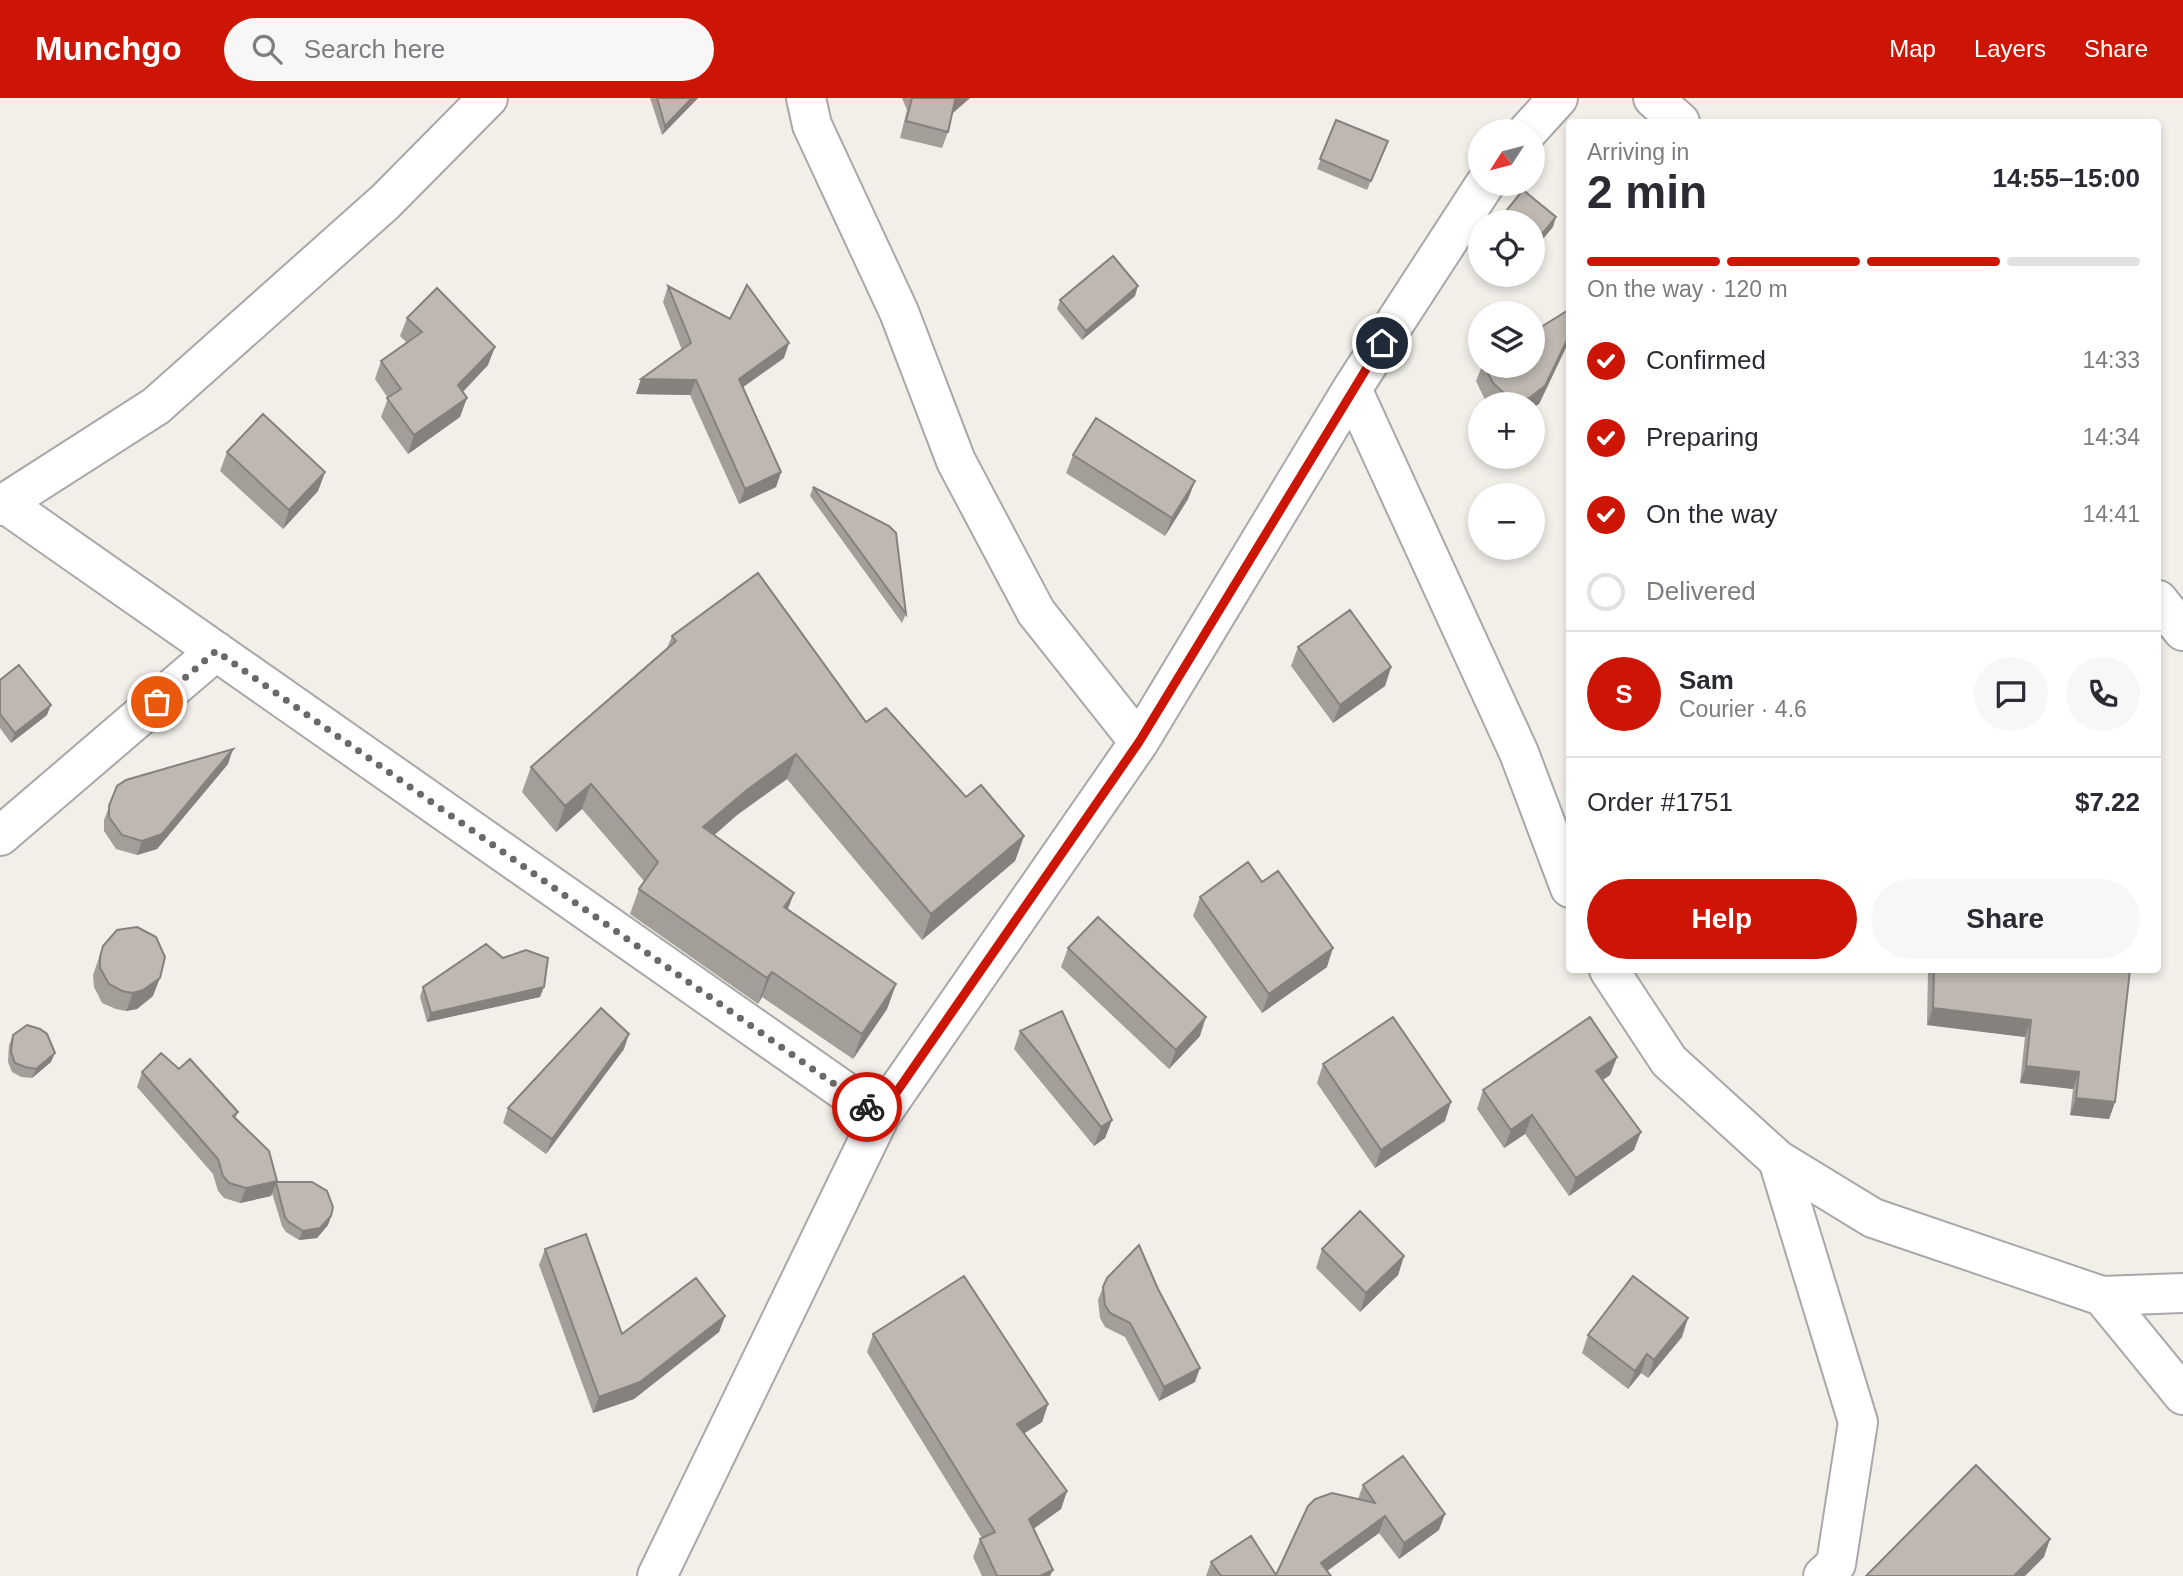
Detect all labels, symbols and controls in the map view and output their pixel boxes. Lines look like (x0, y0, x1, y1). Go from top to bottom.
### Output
search box (224, 18, 714, 81)
text: Munchgo (35, 30, 182, 67)
icon: search (248, 30, 286, 68)
text: Search here (304, 34, 445, 64)
text: Map (1889, 35, 1936, 62)
text: Layers (1974, 35, 2046, 62)
text: Share (2084, 35, 2148, 62)
north arrow (1468, 119, 1545, 196)
map controls (1468, 119, 1545, 560)
text: Arriving in (1587, 139, 1689, 165)
text: 14:55–15:00 (1993, 163, 2140, 193)
text: 2 min (1587, 166, 1707, 218)
button: locate (1468, 210, 1545, 287)
text: On the way · 120 m (1587, 276, 1788, 302)
button: layers (1468, 301, 1545, 378)
pin (1352, 313, 1412, 373)
icon: home (1363, 324, 1401, 362)
icon: check (1587, 342, 1625, 380)
text: Confirmed (1646, 345, 1766, 375)
text: 14:33 (2082, 347, 2140, 373)
button: + (1468, 392, 1545, 469)
icon: check (1587, 419, 1625, 457)
text: Preparing (1646, 422, 1759, 452)
text: 14:34 (2082, 424, 2140, 450)
button: − (1468, 483, 1545, 560)
icon: check (1587, 496, 1625, 534)
text: On the way (1646, 499, 1778, 529)
text: 14:41 (2082, 501, 2140, 527)
text: Delivered (1646, 576, 1756, 606)
button: chat (1974, 657, 2048, 731)
button: phone (2066, 657, 2140, 731)
text: Sam (1679, 665, 1734, 695)
pin (127, 672, 187, 732)
text: S (1615, 679, 1633, 709)
icon: bag (138, 683, 176, 721)
text: Courier · 4.6 (1679, 696, 1807, 722)
text: Order #1751 (1587, 787, 1733, 817)
text: $7.22 (2075, 787, 2140, 817)
button: Help (1587, 879, 1857, 959)
button: Share (1871, 879, 2140, 959)
courier (832, 1072, 902, 1142)
icon: bike (848, 1088, 886, 1126)

